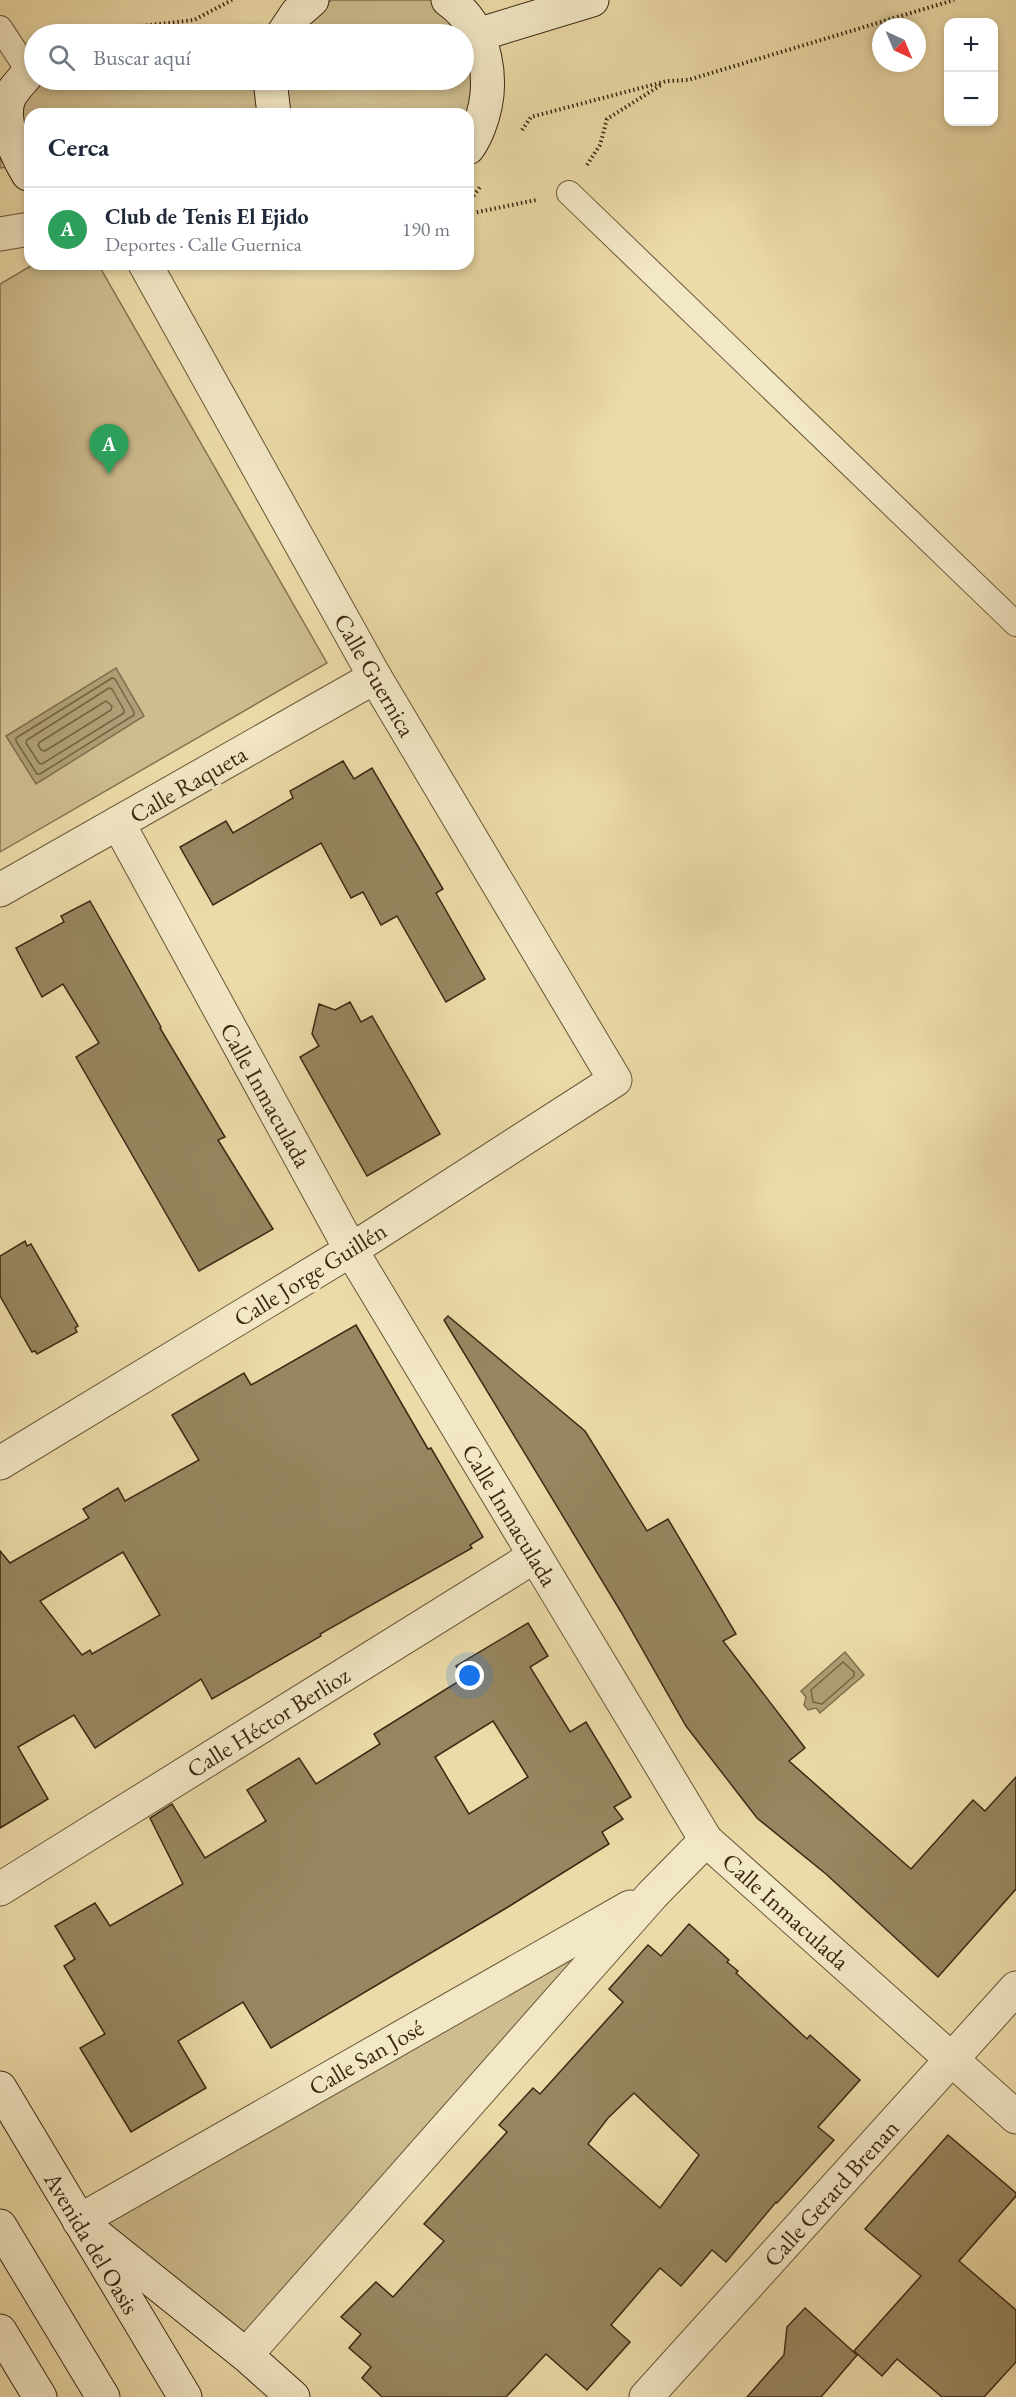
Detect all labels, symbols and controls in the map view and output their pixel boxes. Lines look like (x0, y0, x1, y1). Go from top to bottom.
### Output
north arrow (872, 18, 926, 72)
map controls (944, 18, 998, 126)
button: + (944, 18, 998, 72)
search box (24, 24, 474, 90)
icon: search (45, 41, 78, 74)
text: Buscar aquí (93, 43, 191, 72)
button: − (944, 72, 998, 126)
text: Cerca (48, 130, 109, 164)
text: Club de Tenis El Ejido (105, 202, 309, 231)
text: A (60, 216, 75, 242)
text: 190 m (402, 216, 450, 242)
text: Deportes · Calle Guernica (105, 231, 302, 257)
pin: A (90, 424, 128, 474)
street label: Calle Guernica (327, 608, 423, 743)
street label: Calle Raqueta (124, 738, 253, 830)
street label: Calle Inmaculada (213, 1017, 319, 1173)
street label: Calle Jorge Guillén (228, 1214, 392, 1333)
street label: Calle Inmaculada (455, 1438, 565, 1592)
street label: Calle Héctor Berlioz (181, 1659, 355, 1785)
your location (455, 1661, 484, 1690)
street label: Calle Inmaculada (716, 1846, 856, 1977)
street label: Calle San José (303, 2012, 429, 2102)
street label: Calle Gerard Brenan (757, 2112, 906, 2273)
street label: Avenida del Oasis (37, 2165, 147, 2320)

